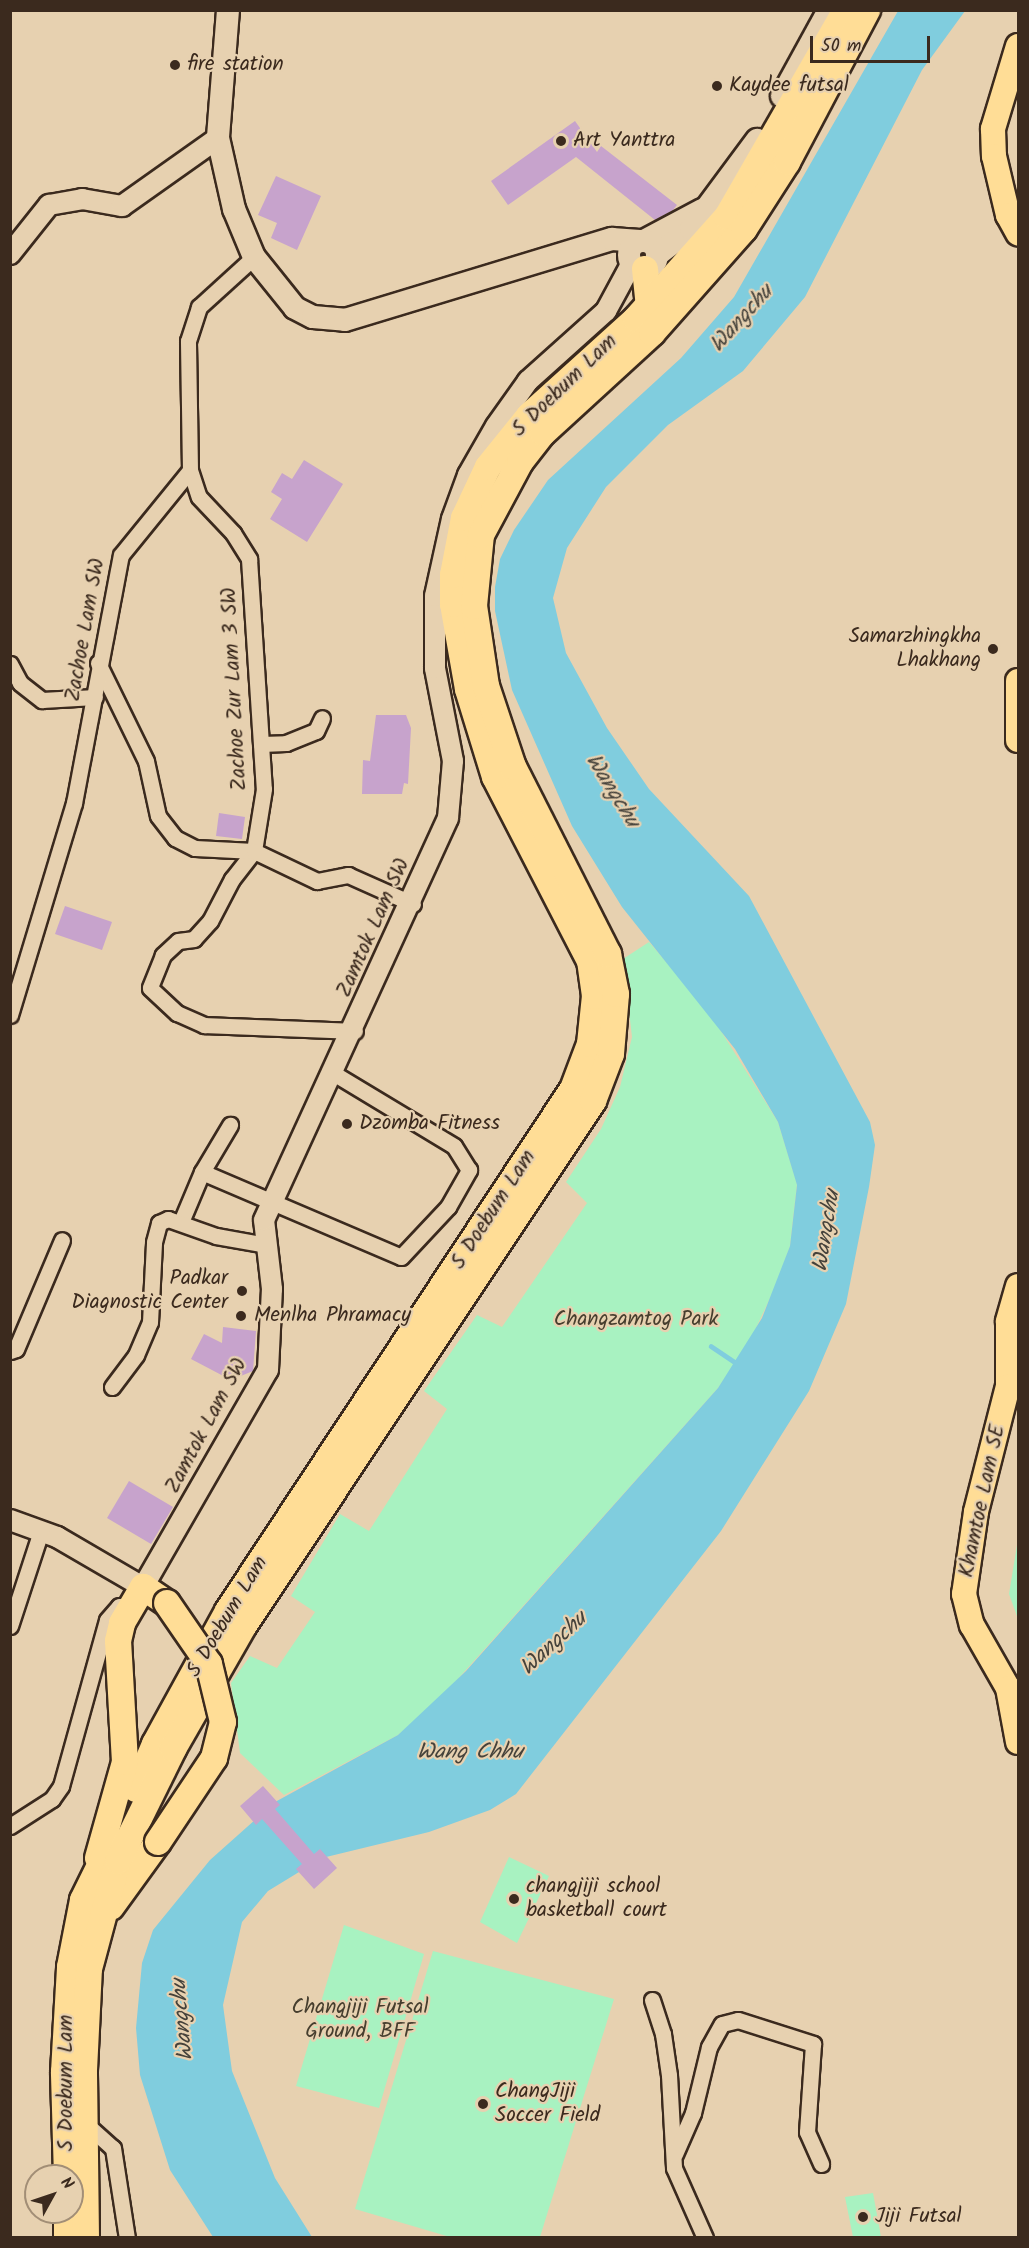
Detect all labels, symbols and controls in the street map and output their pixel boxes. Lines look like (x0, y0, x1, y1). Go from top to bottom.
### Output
scale bar (813, 24, 933, 62)
text: 50 m (821, 32, 861, 61)
place label: fire station (187, 52, 284, 78)
marker: fire station (168, 58, 182, 72)
place label: Kaydee futsal (729, 73, 849, 99)
marker: Kaydee futsal (710, 79, 724, 93)
place label: Art Yanttra (573, 128, 675, 154)
marker: Art Yanttra (554, 134, 568, 148)
water label: Wangchu (705, 280, 779, 358)
street label: S Doebum Lam (507, 330, 623, 442)
street label: Zachoe Lam SW (61, 556, 111, 704)
street label: Zachoe Zur Lam 3 SW (217, 587, 253, 791)
place label: Samarzhingkha Lhakhang (849, 624, 981, 674)
marker: Samarzhingkha Lhakhang (986, 642, 1000, 656)
water label: Wangchu (579, 749, 645, 833)
street label: Zamtok Lam SW (332, 855, 416, 1001)
place label: Dzomba Fitness (359, 1111, 500, 1137)
marker: Dzomba Fitness (340, 1117, 354, 1131)
street label: S Doebum Lam (446, 1146, 542, 1274)
water label: Wangchu (808, 1189, 846, 1273)
place label: Padkar Diagnostic Center (71, 1266, 228, 1316)
marker: Padkar Diagnostic Center (233, 1282, 251, 1300)
place label: Menlha Phramacy (254, 1303, 411, 1329)
marker: Menlha Phramacy (232, 1307, 250, 1325)
park label: Changzamtog Park (554, 1307, 718, 1333)
street label: Zamtok Lam SW (161, 1354, 253, 1498)
street label: Khamtoe Lam SE (954, 1422, 1012, 1580)
street label: S Doebum Lam (182, 1552, 274, 1682)
water label: Wangchu (515, 1606, 593, 1682)
water label: Wang Chhu (417, 1740, 523, 1766)
place label: changjiji school basketball court (526, 1874, 667, 1924)
marker: changjiji school basketball court (507, 1892, 521, 1906)
water label: Wangchu (166, 1978, 200, 2062)
park label: Changjiji Futsal Ground, BFF (291, 1995, 429, 2045)
street label: S Doebum Lam (54, 2015, 80, 2151)
place label: ChangJiji Soccer Field (495, 2079, 600, 2129)
marker: ChangJiji Soccer Field (476, 2097, 490, 2111)
north arrow (24, 2164, 84, 2224)
text: N (54, 2171, 79, 2195)
place label: Jiji Futsal (875, 2204, 962, 2230)
marker: Jiji Futsal (856, 2210, 870, 2224)

